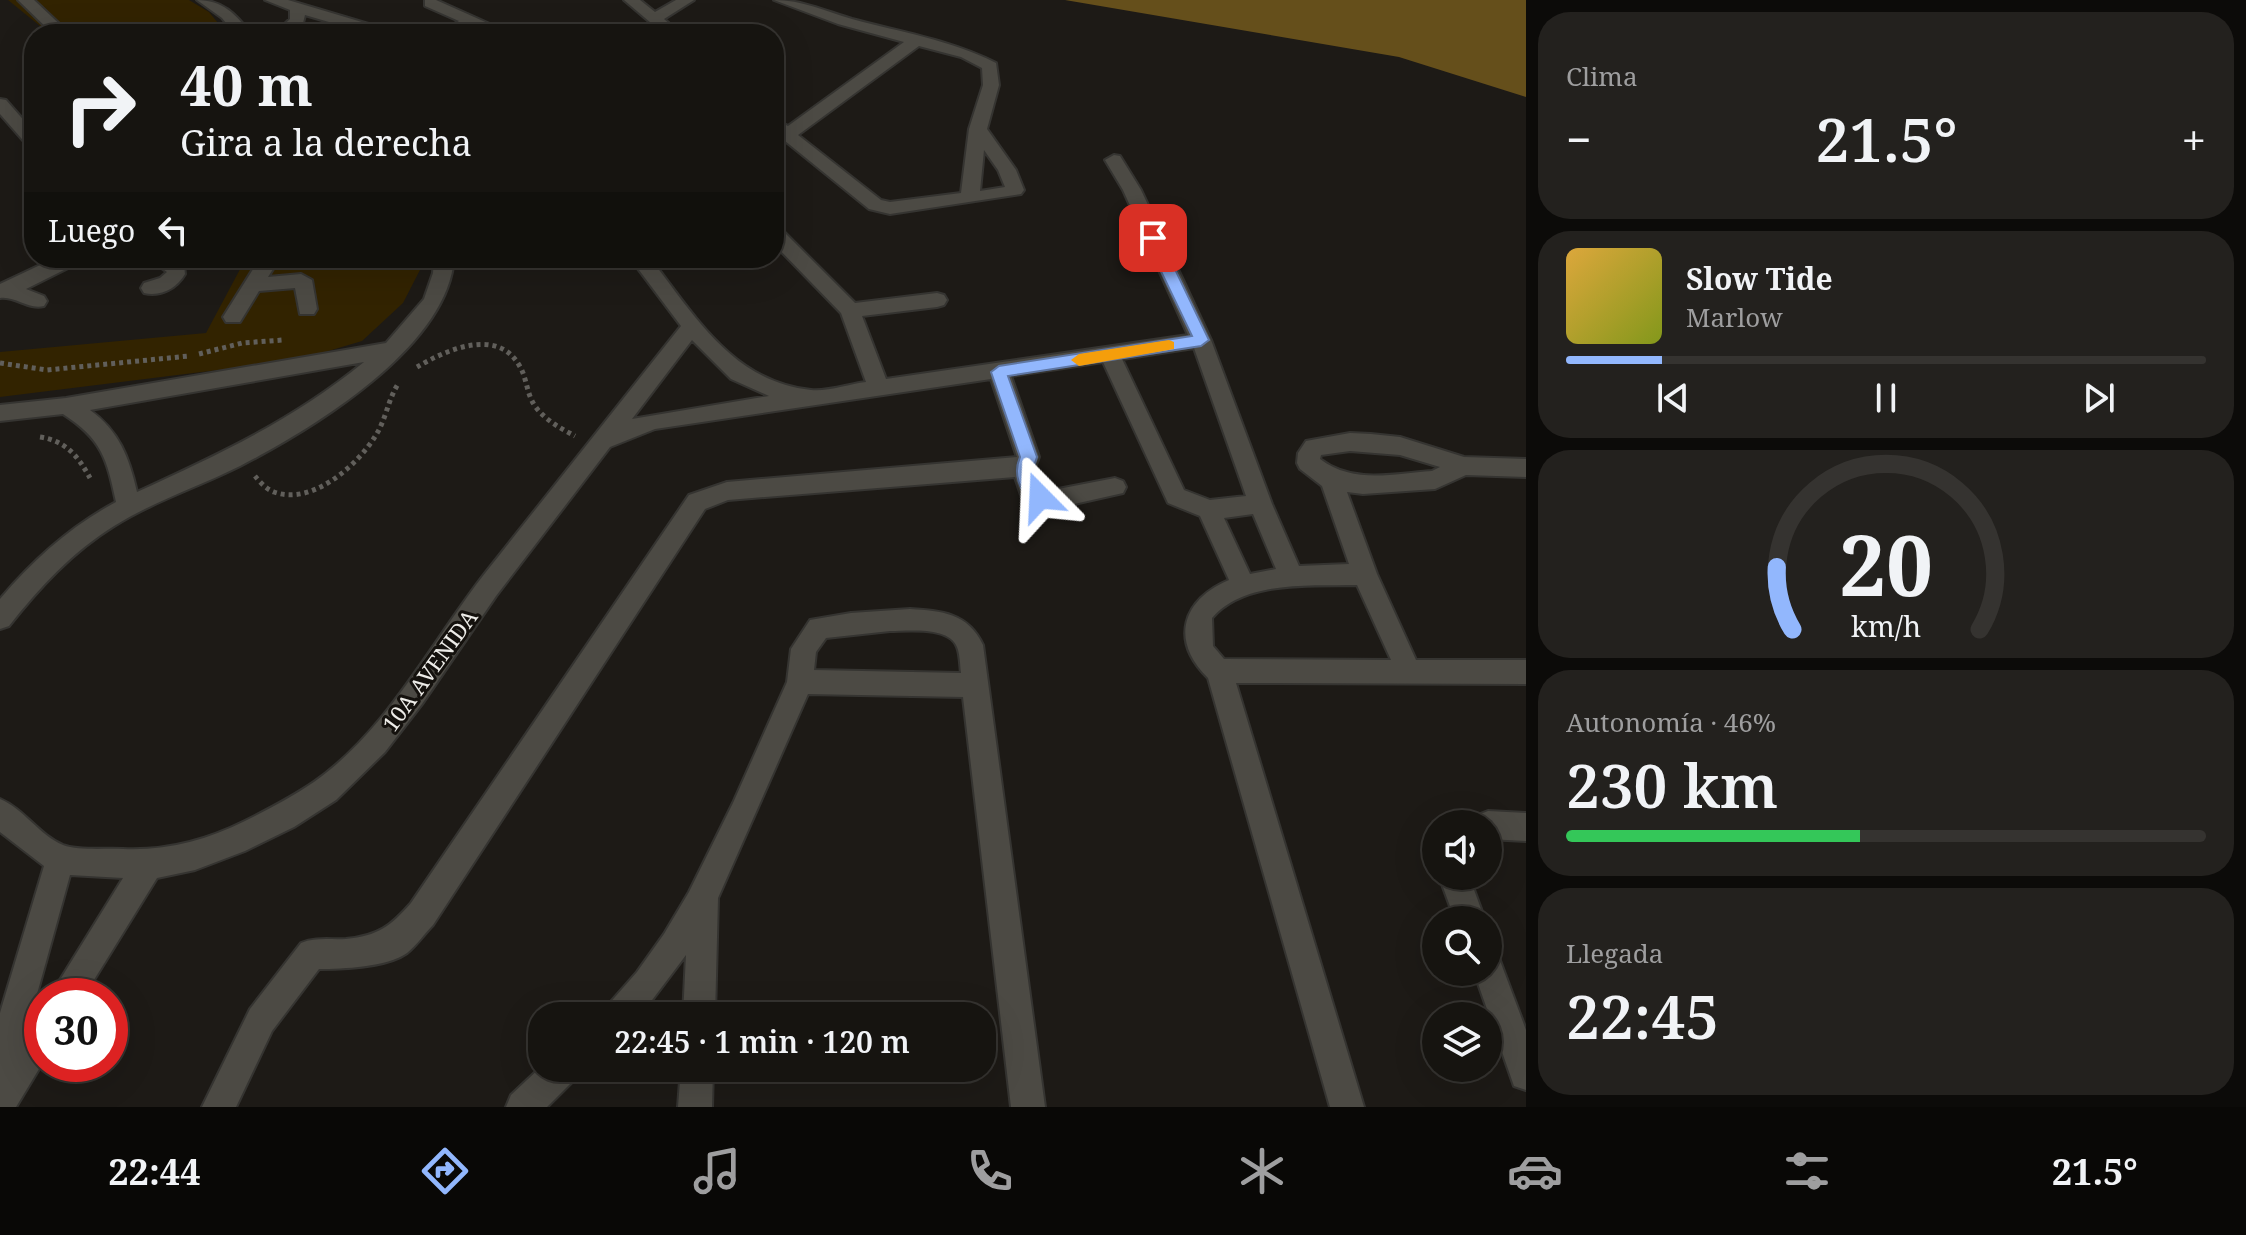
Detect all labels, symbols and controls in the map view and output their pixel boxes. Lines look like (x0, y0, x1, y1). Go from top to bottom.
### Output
text: 40 m (180, 46, 313, 122)
icon: right (48, 56, 152, 160)
text: Clima (1566, 58, 1638, 94)
text: 21.5° (1815, 98, 1957, 180)
text: − (1566, 109, 1591, 169)
text: + (2181, 109, 2206, 169)
text: Gira a la derecha (180, 118, 472, 167)
pin (1119, 204, 1187, 272)
icon: left (151, 208, 195, 252)
text: Luego (48, 210, 135, 251)
icon: arrive (1131, 216, 1175, 260)
text: Slow Tide (1686, 258, 1833, 299)
text: Marlow (1686, 299, 1783, 335)
icon: previous (1651, 376, 1695, 420)
icon: pause (1864, 376, 1908, 420)
icon: next (2077, 376, 2121, 420)
position arrow (998, 455, 1082, 539)
text: 20 (1839, 506, 1933, 619)
street label: 10A AVENIDA (375, 603, 484, 737)
text: km/h (1851, 606, 1921, 645)
text: Autonomía · 46% (1566, 704, 1776, 740)
text: 230 km (1566, 744, 1778, 826)
map controls (1422, 810, 1502, 1082)
button: sound (1422, 810, 1502, 890)
button: search (1422, 906, 1502, 986)
text: Llegada (1566, 935, 1663, 971)
text: 22:45 (1566, 975, 1719, 1057)
speed limit sign: 30 (24, 978, 128, 1082)
button: layers (1422, 1002, 1502, 1082)
text: 22:45 · 1 min · 120 m (614, 1021, 910, 1062)
icon: directions (417, 1143, 473, 1199)
icon: music (689, 1143, 745, 1199)
icon: phone (962, 1143, 1018, 1199)
icon: climate (1234, 1143, 1290, 1199)
icon: car (1507, 1143, 1563, 1199)
icon: filters (1779, 1143, 1835, 1199)
text: 22:44 (108, 1147, 201, 1196)
text: 21.5° (2052, 1147, 2138, 1196)

